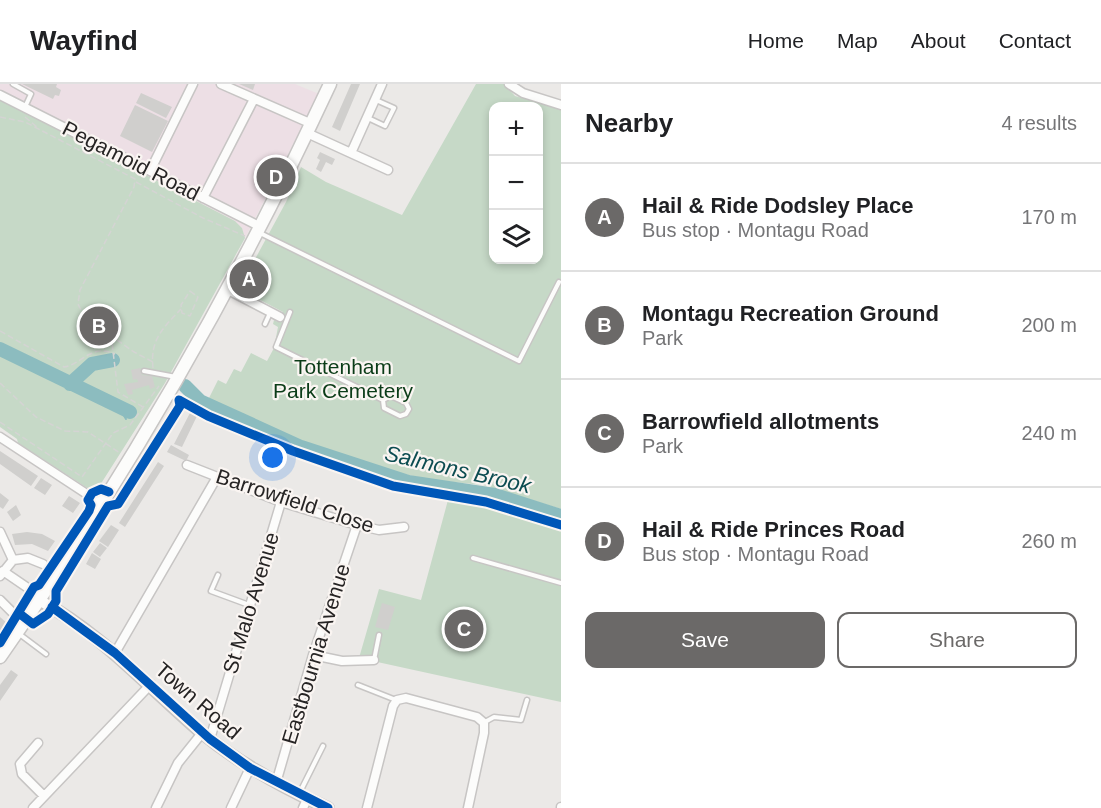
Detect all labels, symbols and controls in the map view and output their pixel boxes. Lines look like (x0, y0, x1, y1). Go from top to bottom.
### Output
text: Wayfind (30, 25, 138, 56)
text: Home (748, 29, 804, 52)
text: Map (837, 29, 878, 52)
text: About (911, 29, 966, 52)
text: Contact (999, 29, 1071, 52)
map controls (489, 102, 543, 264)
button: + (489, 102, 543, 156)
text: Nearby (585, 108, 673, 138)
text: 4 results (1001, 112, 1077, 134)
street label: Pegamoid Road (59, 116, 204, 205)
pin: D (256, 154, 296, 200)
button: − (489, 156, 543, 210)
text: Hail & Ride Dodsley Place (642, 193, 913, 218)
text: A (597, 206, 612, 228)
text: 170 m (1021, 206, 1077, 228)
button: layers (489, 210, 543, 264)
text: Bus stop · Montagu Road (642, 219, 869, 241)
pin: A (230, 256, 268, 302)
text: Montagu Recreation Ground (642, 301, 939, 326)
pin: B (80, 304, 118, 348)
text: B (597, 314, 612, 336)
text: 200 m (1021, 314, 1077, 336)
text: Park (642, 327, 683, 349)
park label: Tottenham Park Cemetery (273, 355, 414, 402)
text: Barrowfield allotments (642, 409, 879, 434)
text: C (597, 422, 612, 444)
text: 240 m (1021, 422, 1077, 444)
text: Park (642, 435, 683, 457)
water label: Salmons Brook (382, 441, 534, 499)
your location (258, 443, 287, 472)
street label: Barrowfield Close (213, 464, 377, 537)
text: Hail & Ride Princes Road (642, 517, 905, 542)
street label: St Malo Avenue (218, 529, 283, 676)
text: D (597, 530, 612, 552)
text: 260 m (1021, 530, 1077, 552)
text: Bus stop · Montagu Road (642, 543, 869, 565)
street label: Eastbournia Avenue (277, 561, 354, 747)
pin: C (444, 606, 484, 652)
button: Save (585, 612, 825, 668)
button: Share (837, 612, 1077, 668)
street label: Town Road (151, 657, 246, 744)

